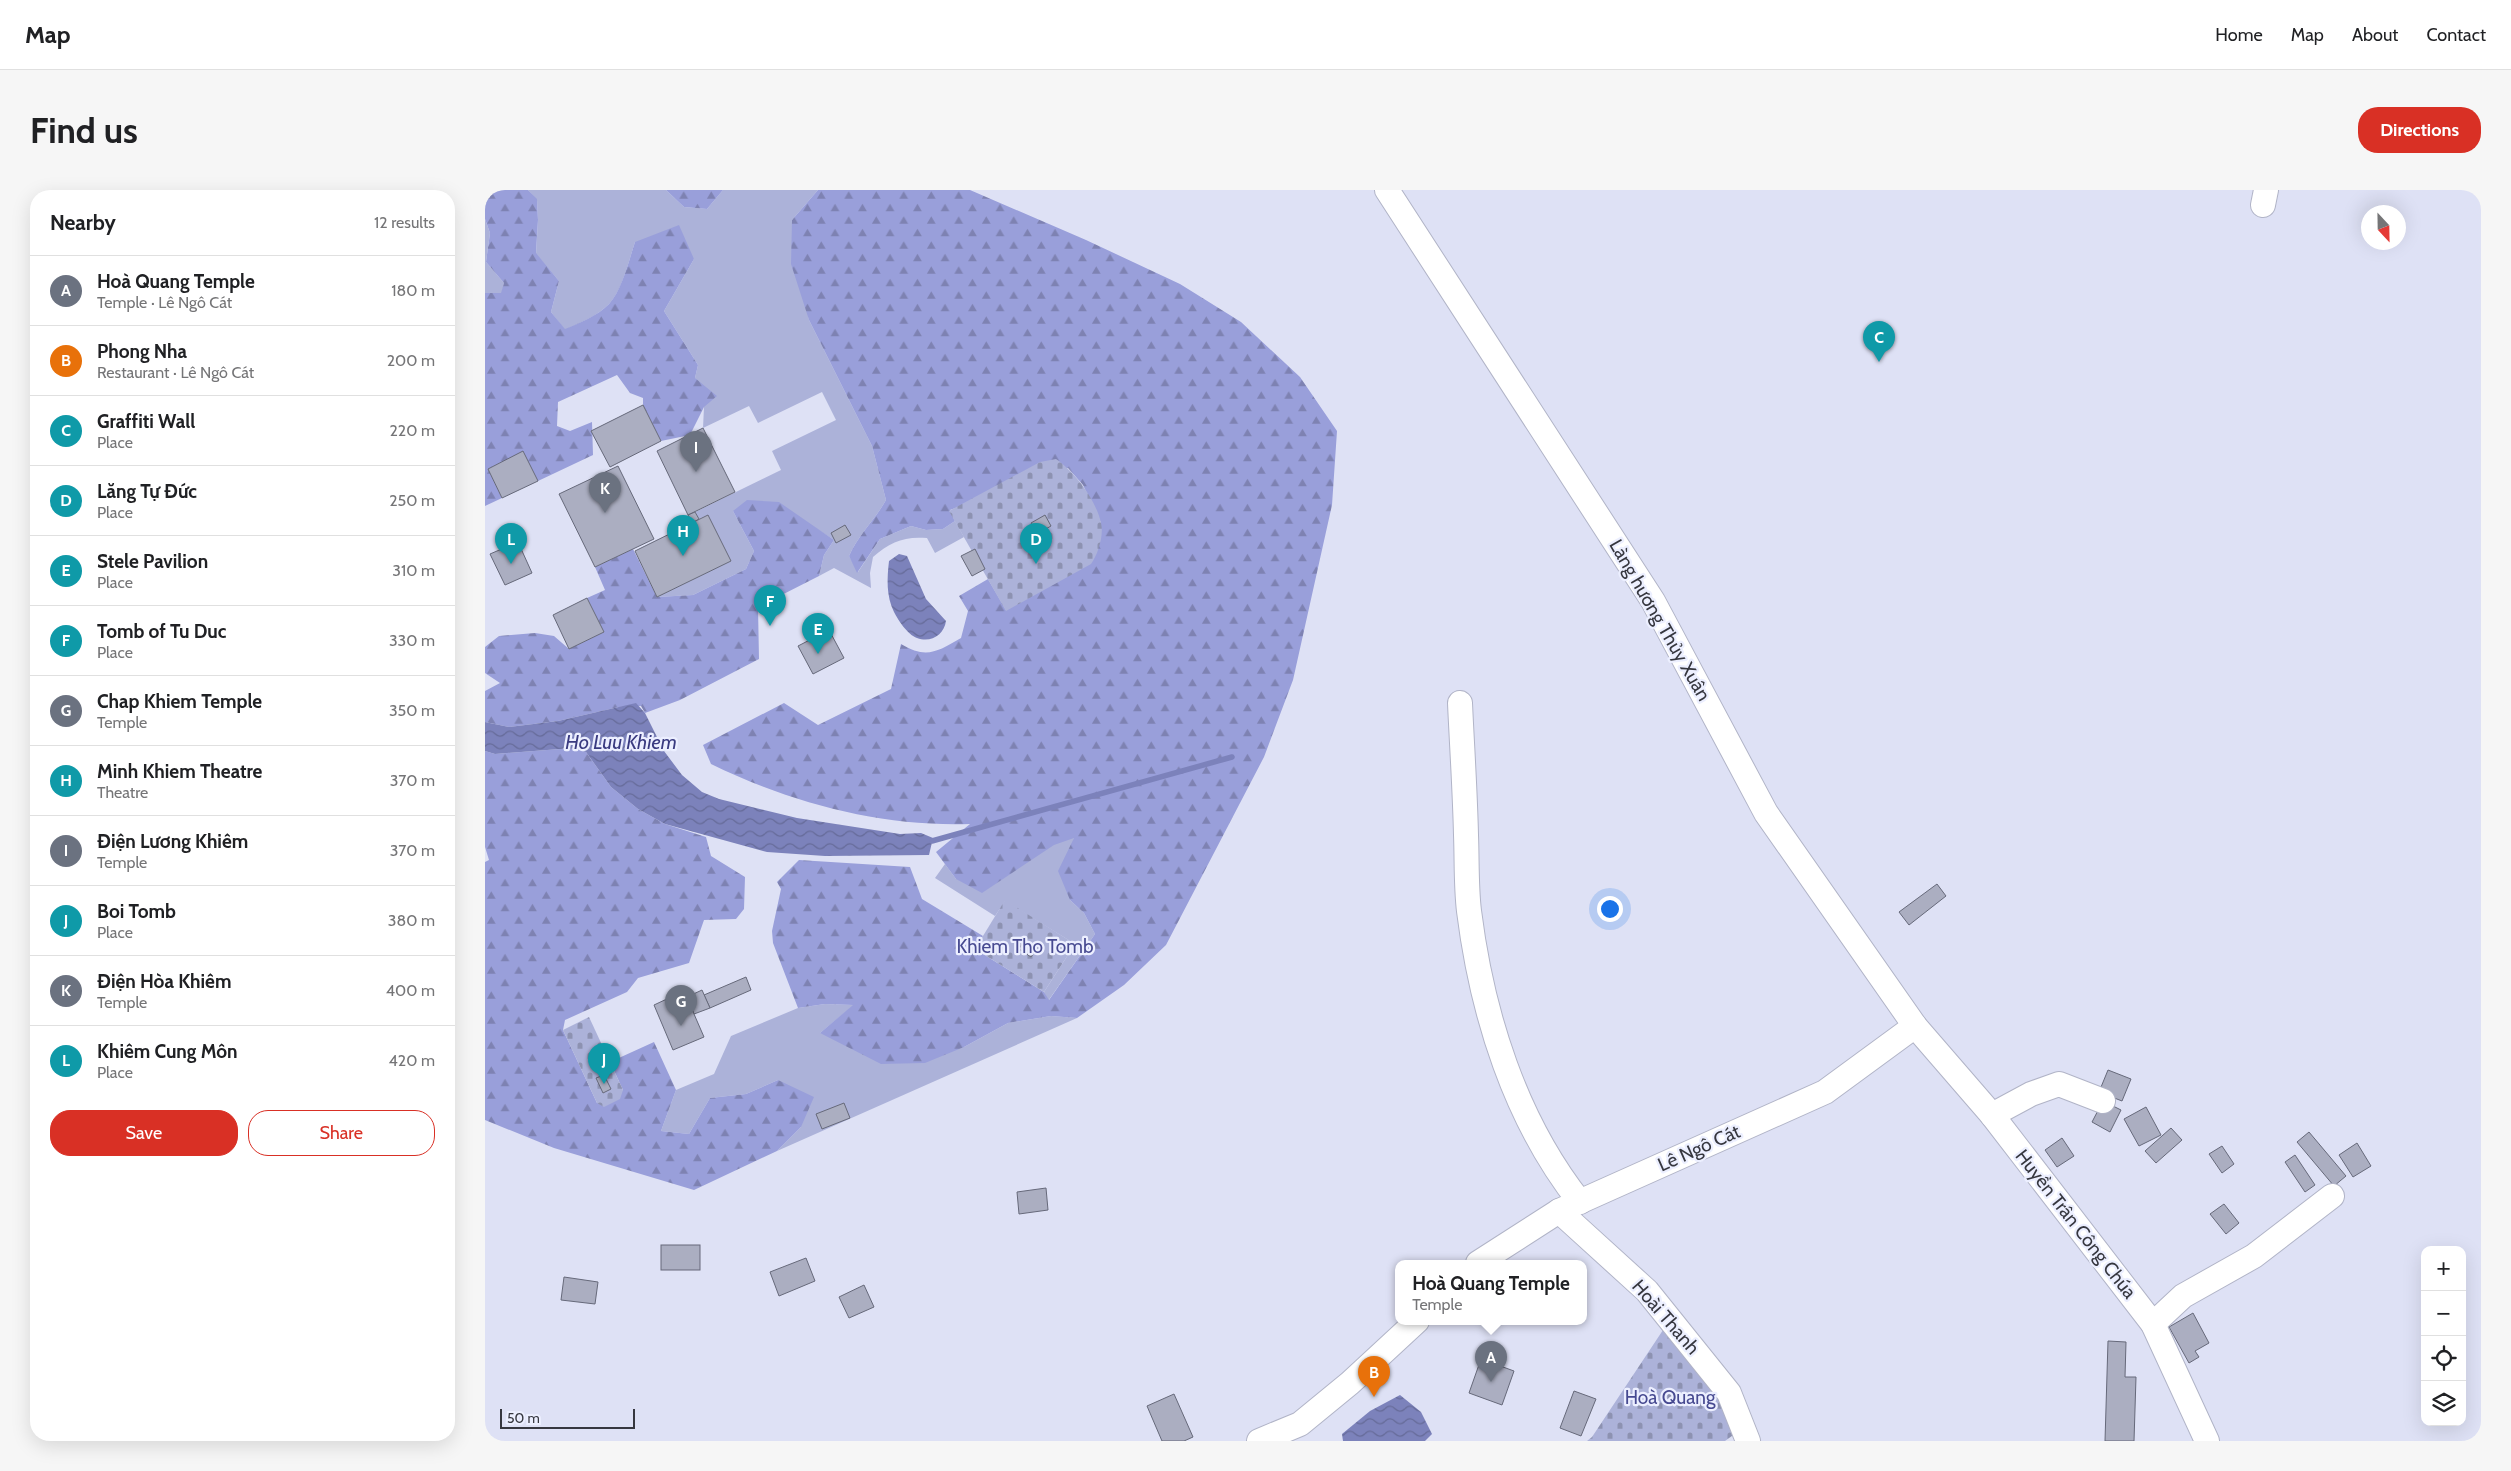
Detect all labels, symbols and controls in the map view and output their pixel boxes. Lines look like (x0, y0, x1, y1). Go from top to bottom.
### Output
text: Map (25, 20, 71, 49)
text: Home (2215, 24, 2263, 46)
text: Map (2291, 24, 2324, 46)
text: About (2352, 24, 2398, 46)
text: Contact (2426, 24, 2486, 46)
button: Directions (2358, 107, 2481, 153)
text: Find us (30, 109, 138, 152)
north arrow (2361, 205, 2406, 250)
text: Nearby (50, 210, 116, 235)
text: 12 results (374, 213, 435, 232)
text: Hoà Quang Temple (97, 270, 255, 293)
text: A (61, 281, 71, 300)
text: 180 m (391, 281, 435, 300)
text: Temple · Lê Ngô Cát (97, 293, 232, 312)
pin: C (1863, 321, 1895, 362)
text: Phong Nha (97, 340, 187, 363)
text: B (61, 351, 71, 370)
text: 200 m (387, 351, 435, 370)
text: Restaurant · Lê Ngô Cát (97, 363, 254, 382)
text: Graffiti Wall (97, 410, 195, 433)
text: C (61, 421, 71, 440)
text: 220 m (389, 421, 435, 440)
pin: I (680, 431, 712, 472)
text: Place (97, 433, 133, 452)
pin: K (589, 472, 621, 513)
text: Lăng Tự Đức (97, 480, 197, 503)
text: D (60, 491, 72, 510)
text: 250 m (389, 491, 435, 510)
text: Place (97, 503, 133, 522)
pin: H (667, 515, 699, 556)
pin: L (495, 523, 527, 564)
pin: D (1020, 523, 1052, 564)
street label: Làng hương Thủy Xuân (1604, 535, 1716, 705)
text: Stele Pavilion (97, 550, 208, 573)
text: E (61, 561, 71, 580)
text: 310 m (392, 561, 435, 580)
text: Place (97, 573, 133, 592)
pin: F (754, 585, 786, 626)
pin: E (802, 613, 834, 654)
text: Tomb of Tu Duc (97, 620, 227, 643)
text: F (62, 631, 70, 650)
text: 330 m (389, 631, 435, 650)
text: Place (97, 643, 133, 662)
text: Chap Khiem Temple (97, 690, 262, 713)
text: G (61, 701, 71, 720)
text: 350 m (389, 701, 435, 720)
text: Temple (97, 713, 147, 732)
water label: Ho Luu Khiem (565, 730, 677, 754)
text: Minh Khiem Theatre (97, 760, 262, 783)
text: H (60, 771, 72, 790)
text: 370 m (390, 771, 435, 790)
text: Theatre (97, 783, 148, 802)
text: Điện Lương Khiêm (97, 830, 248, 853)
text: I (64, 841, 68, 860)
text: 370 m (390, 841, 435, 860)
text: Temple (97, 853, 147, 872)
your location (1597, 896, 1623, 922)
text: Boi Tomb (97, 900, 176, 923)
text: J (64, 911, 68, 930)
text: 380 m (388, 911, 435, 930)
text: Place (97, 923, 133, 942)
park label: Khiem Tho Tomb (956, 935, 1094, 958)
text: Điện Hòa Khiêm (97, 970, 231, 993)
text: K (61, 981, 71, 1000)
text: 400 m (386, 981, 435, 1000)
pin: G (665, 985, 697, 1026)
text: Temple (97, 993, 147, 1012)
text: Khiêm Cung Môn (97, 1040, 238, 1063)
pin: J (588, 1043, 620, 1084)
text: L (62, 1051, 70, 1070)
text: 420 m (389, 1051, 435, 1070)
text: Place (97, 1063, 133, 1082)
button: Save (50, 1110, 238, 1156)
button: Share (248, 1110, 435, 1156)
street label: Lê Ngô Cát (1654, 1119, 1744, 1176)
street label: Huyền Trân Công Chúa (2011, 1145, 2141, 1303)
map controls (2421, 1246, 2466, 1426)
button: + (2421, 1246, 2466, 1291)
popup (1395, 1260, 1587, 1325)
text: Hoà Quang Temple (1412, 1272, 1570, 1295)
street label: Hoài Thanh (1627, 1275, 1705, 1359)
button: − (2421, 1291, 2466, 1336)
text: Temple (1412, 1295, 1462, 1314)
button: locate (2421, 1336, 2466, 1381)
pin: A (1475, 1341, 1507, 1382)
pin: B (1358, 1356, 1390, 1397)
button: layers (2421, 1381, 2466, 1426)
park label: Hoà Quang (1625, 1386, 1716, 1409)
scale bar (500, 1406, 635, 1429)
text: 50 m (507, 1409, 540, 1427)

